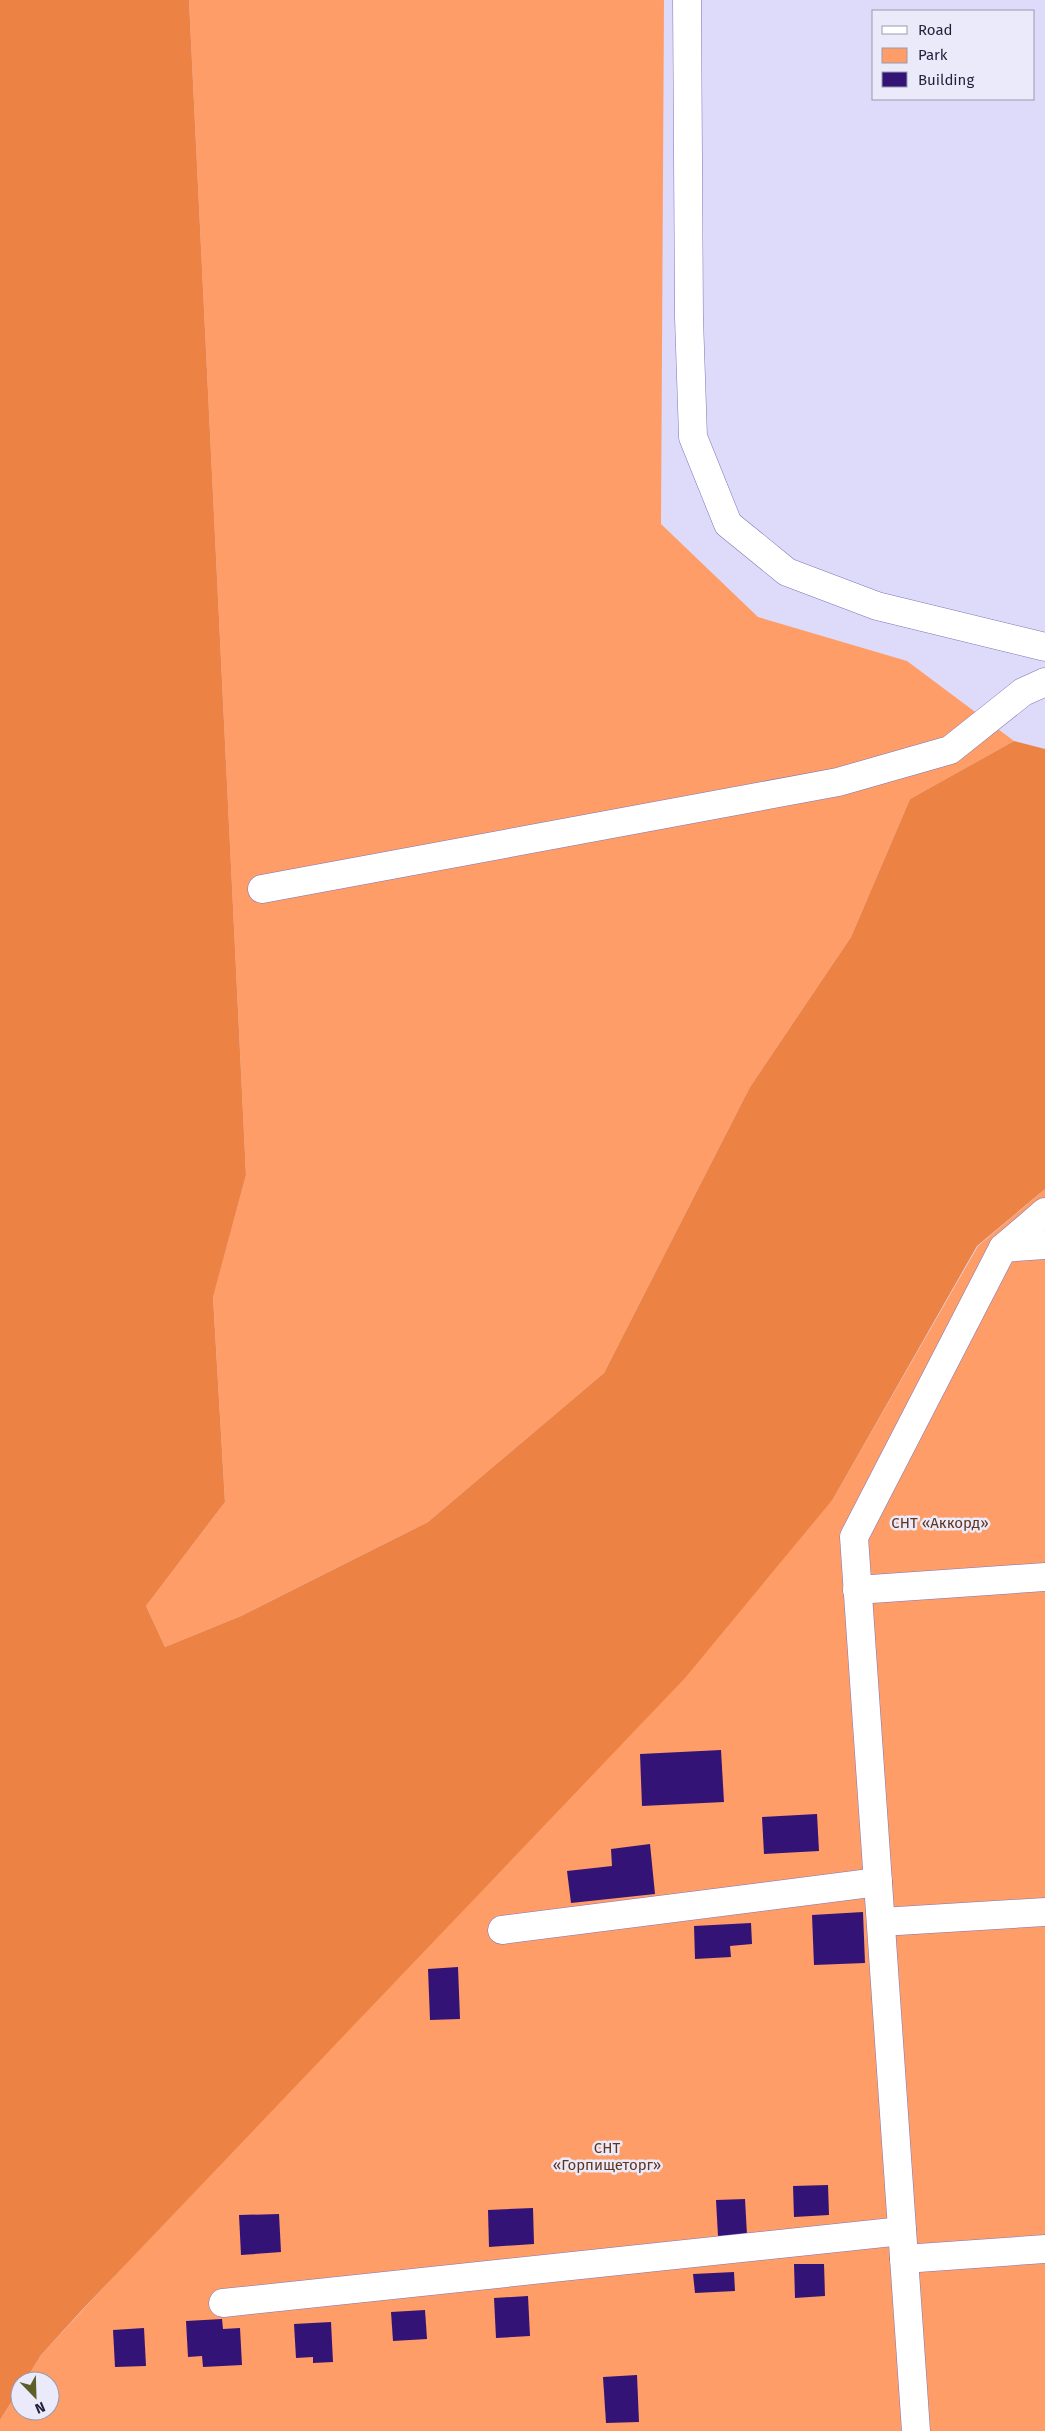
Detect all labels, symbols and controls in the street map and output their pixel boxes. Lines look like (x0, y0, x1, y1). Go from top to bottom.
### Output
legend (872, 10, 1035, 100)
text: Road (918, 21, 953, 39)
text: Park (918, 46, 948, 64)
text: Building (918, 71, 974, 89)
park label: СНТ «Аккорд» (891, 1514, 989, 1532)
park label: СНТ «Горпищеторг» (553, 2139, 661, 2174)
north arrow (10, 2371, 60, 2421)
text: N (32, 2398, 47, 2417)

